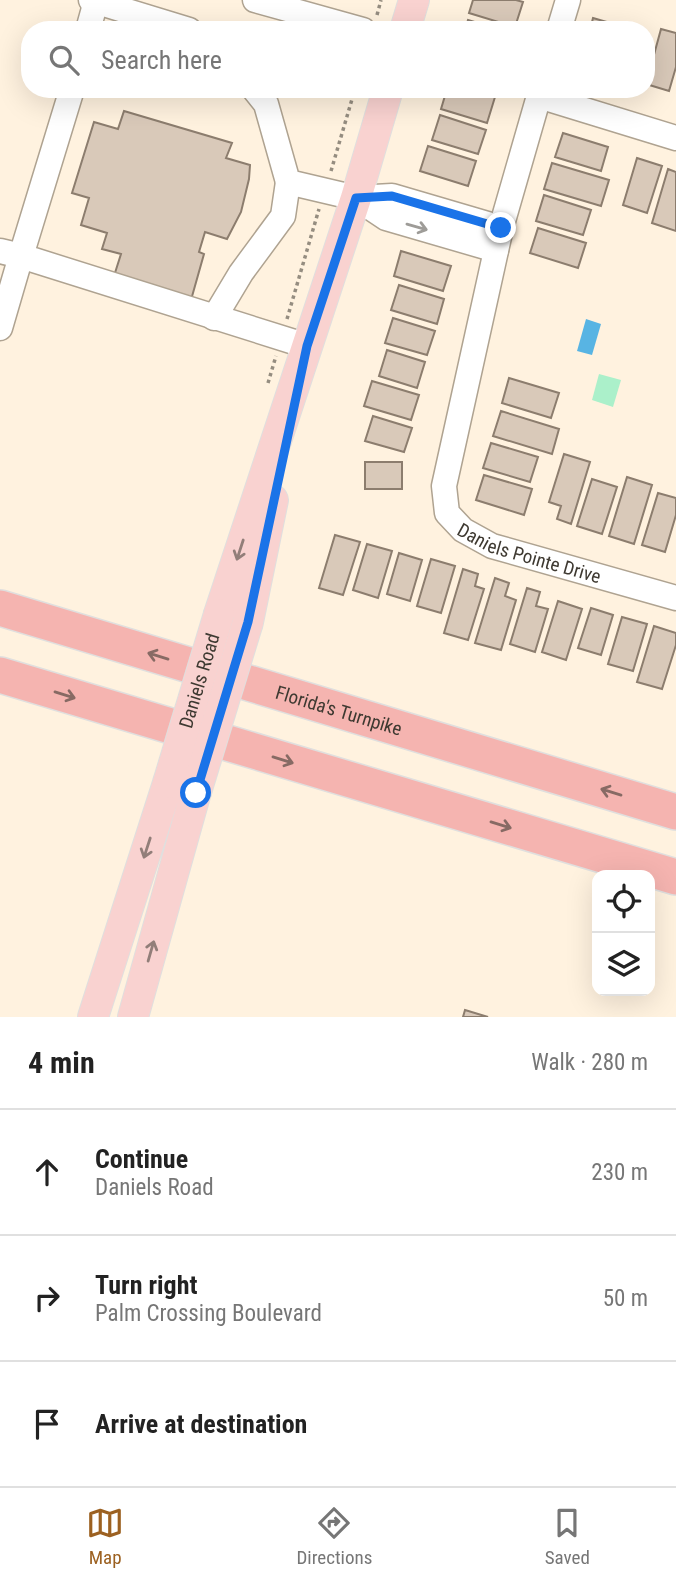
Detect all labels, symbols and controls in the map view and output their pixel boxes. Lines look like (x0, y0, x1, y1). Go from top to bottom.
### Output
search box (21, 21, 655, 98)
icon: search (45, 41, 83, 79)
text: Search here (101, 45, 222, 75)
route end (485, 212, 516, 243)
one-way arrow (406, 221, 428, 234)
street label: Daniels Pointe Drive (453, 518, 604, 588)
one-way arrow (232, 539, 245, 561)
street label: Daniels Road (174, 630, 224, 731)
one-way arrow (147, 648, 169, 661)
street label: Florida's Turnpike (273, 680, 405, 740)
one-way arrow (54, 689, 76, 702)
one-way arrow (272, 754, 294, 767)
route start (180, 777, 211, 808)
one-way arrow (600, 784, 622, 797)
one-way arrow (490, 820, 512, 833)
one-way arrow (140, 837, 153, 859)
map controls (592, 870, 655, 996)
button: locate (592, 870, 655, 933)
button: layers (592, 933, 655, 996)
one-way arrow (146, 941, 159, 963)
text: 4 min (28, 1045, 95, 1080)
text: Walk · 280 m (531, 1049, 648, 1076)
text: Continue (95, 1144, 188, 1174)
icon: ahead (28, 1153, 66, 1191)
text: 230 m (591, 1159, 648, 1186)
text: Daniels Road (95, 1174, 214, 1201)
text: Turn right (95, 1270, 197, 1300)
icon: right (28, 1279, 66, 1317)
text: 50 m (603, 1285, 648, 1312)
text: Palm Crossing Boulevard (95, 1300, 322, 1327)
icon: arrive (28, 1405, 66, 1443)
text: Arrive at destination (95, 1409, 307, 1439)
tab: Map (86, 1504, 124, 1569)
tab: Directions (296, 1504, 372, 1569)
tab: Saved (545, 1504, 590, 1569)

